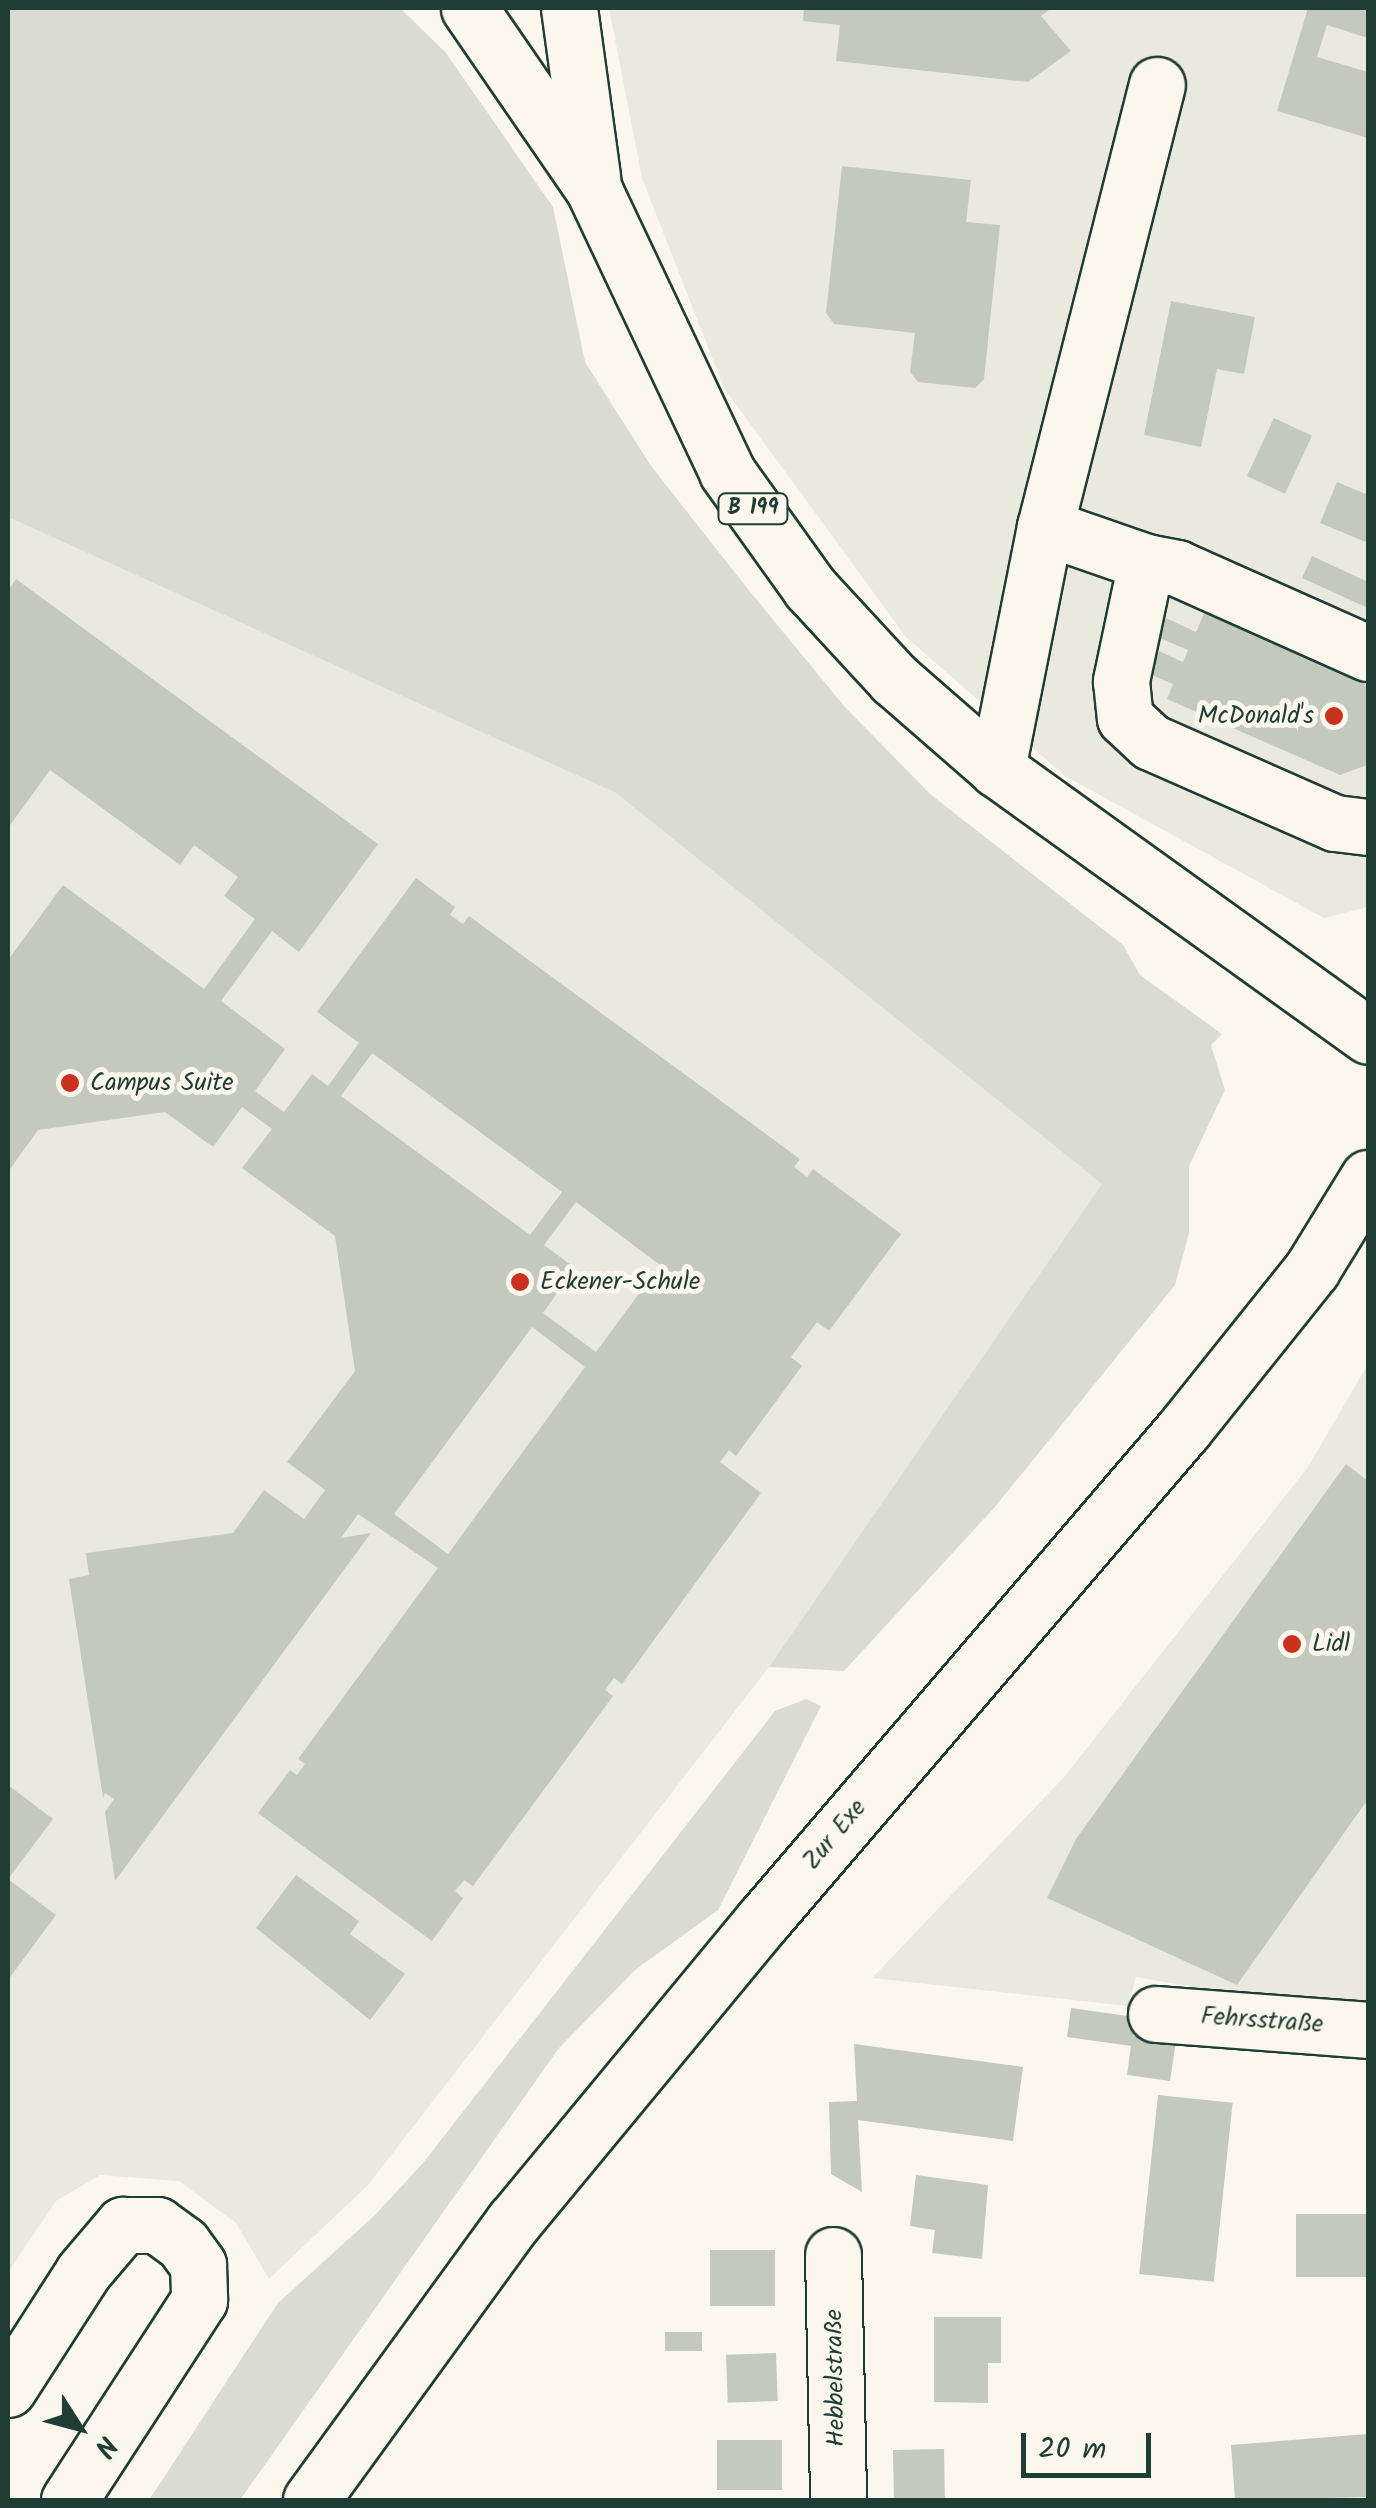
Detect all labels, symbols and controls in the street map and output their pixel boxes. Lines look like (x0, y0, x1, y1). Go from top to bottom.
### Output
road number: B 199 (716, 492, 790, 526)
place label: McDonald's (1198, 701, 1314, 731)
marker: McDonald's (1323, 705, 1345, 727)
place label: Campus Suite (90, 1068, 233, 1098)
marker: Campus Suite (59, 1072, 81, 1094)
place label: Eckener-Schule (540, 1267, 700, 1297)
marker: Eckener-Schule (509, 1271, 531, 1293)
place label: Lidl (1312, 1629, 1350, 1659)
marker: Lidl (1281, 1633, 1303, 1655)
street label: Zur Exe (797, 1794, 873, 1876)
street label: Fehrsstraße (1200, 2002, 1324, 2040)
street label: Hebbelstraße (820, 2309, 852, 2447)
north arrow (30, 2378, 130, 2478)
scale bar (1026, 2413, 1156, 2475)
text: N (81, 2426, 128, 2466)
text: 20 m (1038, 2426, 1106, 2474)

